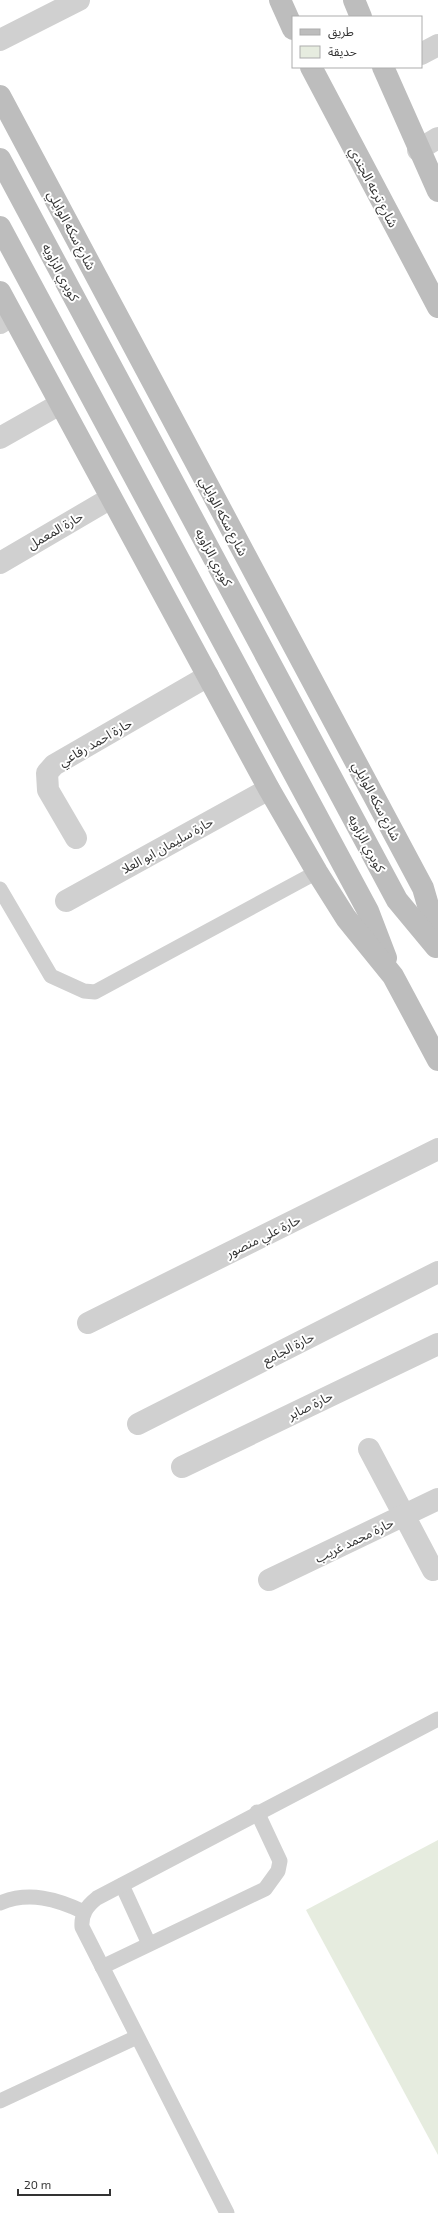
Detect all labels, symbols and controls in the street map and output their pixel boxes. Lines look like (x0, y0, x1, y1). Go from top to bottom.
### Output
legend (292, 16, 422, 68)
text: طريق (328, 24, 354, 40)
text: حديقة (328, 44, 357, 59)
street label: شارع ترعه الجندي (343, 144, 402, 231)
street label: شارع سكه الوايلي (42, 188, 100, 274)
street label: كوبري الزاويه (36, 240, 83, 306)
street label: شارع سكه الوايلي (194, 474, 252, 560)
street label: حارة المعمل (24, 507, 86, 553)
street label: كوبري الزاويه (189, 525, 236, 591)
street label: حارة احمد رفاعي (55, 714, 136, 772)
street label: شارع سكه الوايلي (347, 759, 405, 845)
street label: كوبري الزاويه (342, 811, 389, 877)
street label: حارة سليمان ابو العلا (118, 813, 217, 878)
street label: حارة علي منصور (222, 1211, 305, 1264)
street label: حارة الجامع (259, 1328, 318, 1371)
street label: حارة صابر (284, 1387, 335, 1423)
street label: حارة محمد غريب (312, 1514, 396, 1566)
scale bar (18, 2171, 110, 2197)
text: 20 m (24, 2177, 51, 2191)

